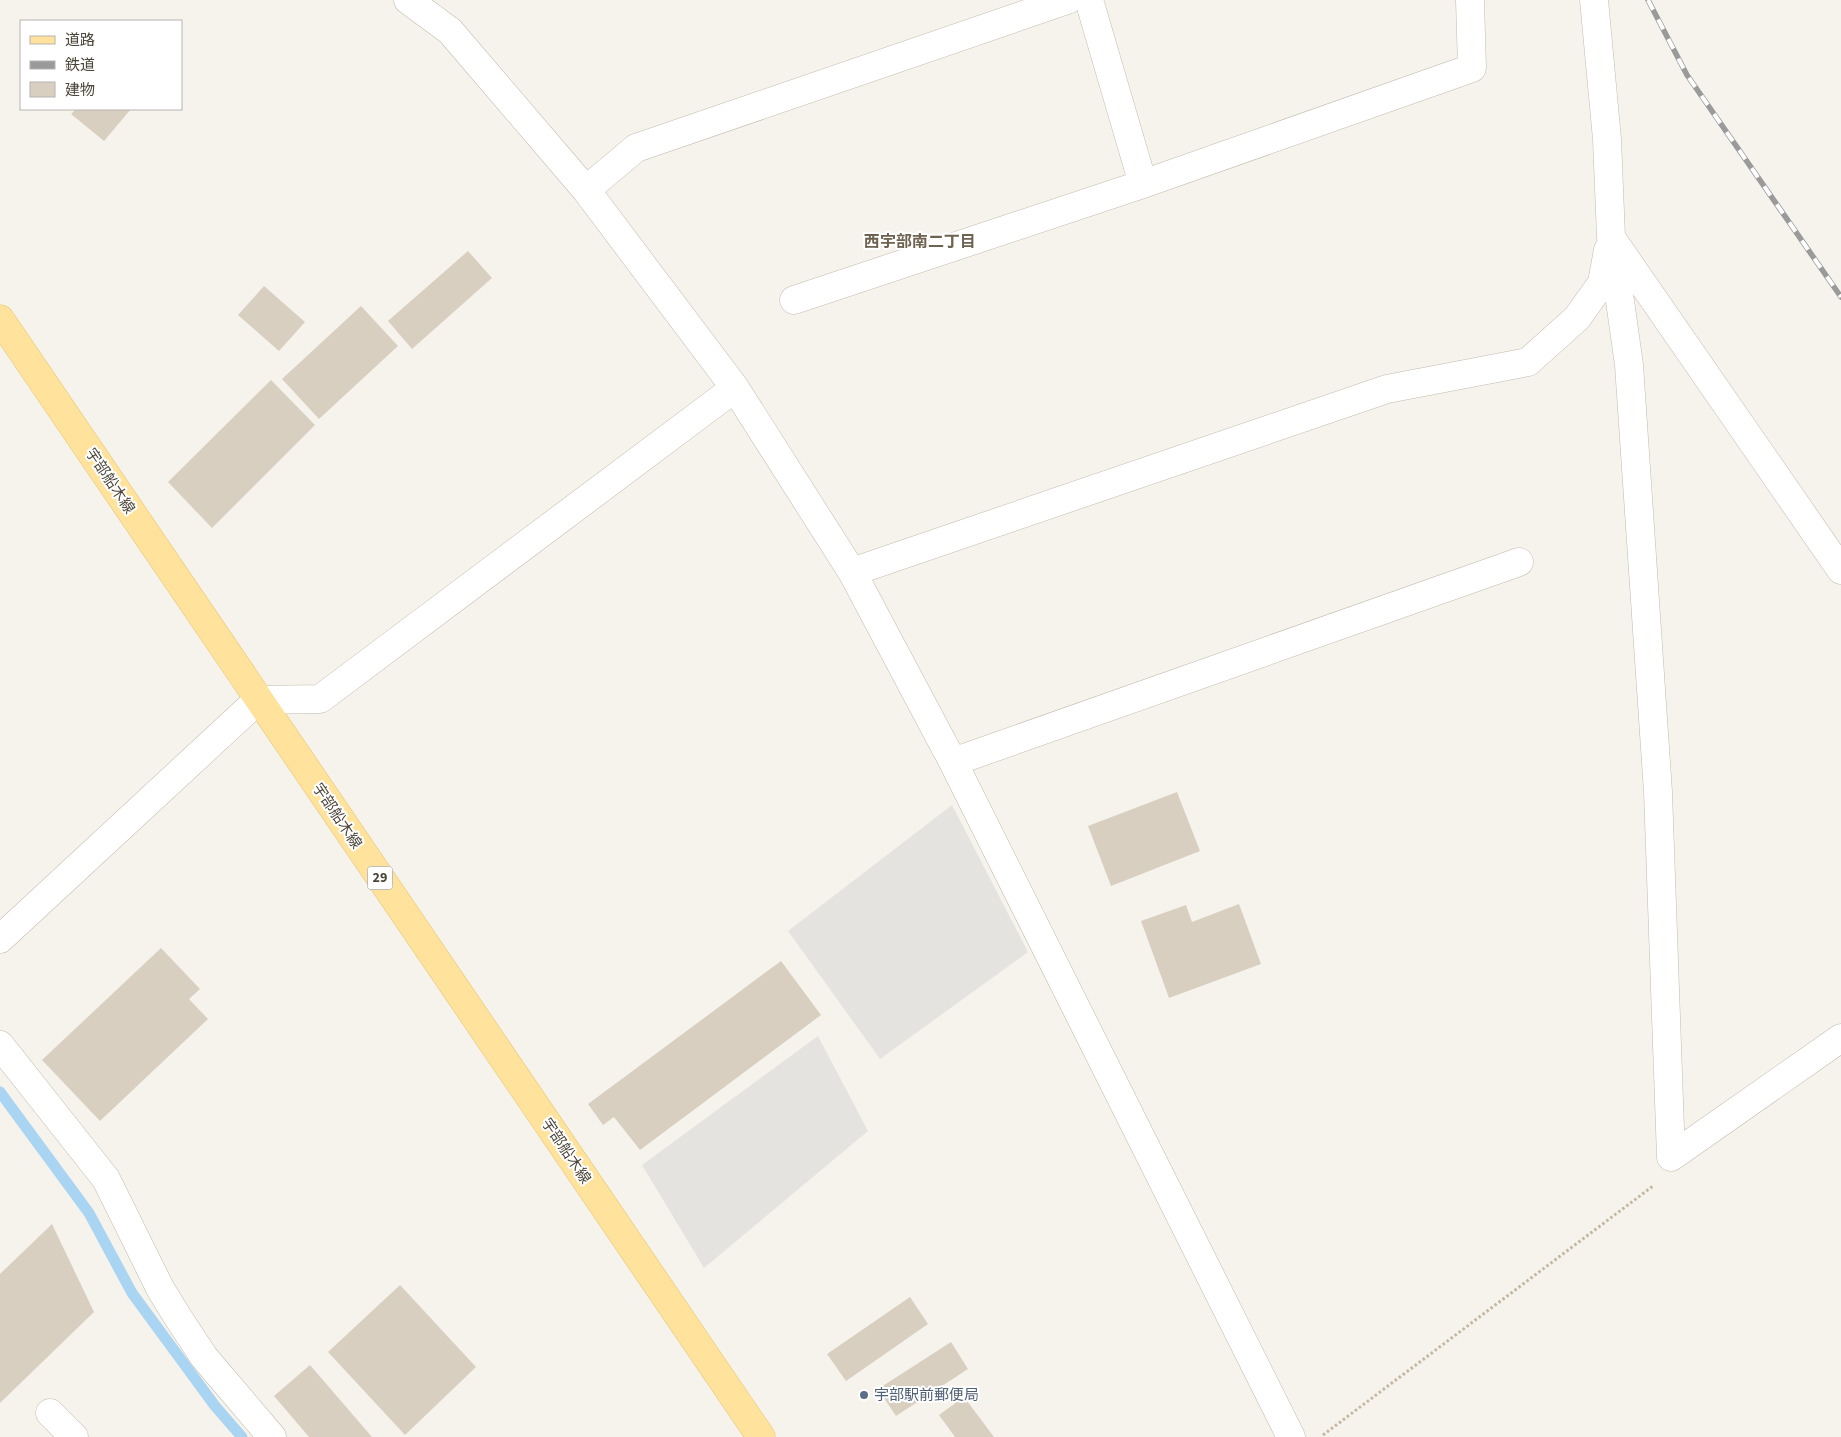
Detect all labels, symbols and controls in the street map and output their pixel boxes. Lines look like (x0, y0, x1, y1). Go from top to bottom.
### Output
legend (20, 20, 182, 110)
text: 道路 (65, 30, 95, 51)
text: 鉄道 (65, 55, 95, 76)
text: 建物 (65, 80, 95, 101)
district label: 西宇部南二丁目 (864, 231, 976, 253)
street label: 宇部船木線 (80, 444, 140, 518)
street label: 宇部船木線 (307, 779, 367, 853)
road number: 29 (368, 866, 392, 890)
street label: 宇部船木線 (536, 1114, 596, 1188)
place label: 宇部駅前郵便局 (874, 1385, 979, 1406)
marker: 宇部駅前郵便局 (858, 1389, 870, 1401)

